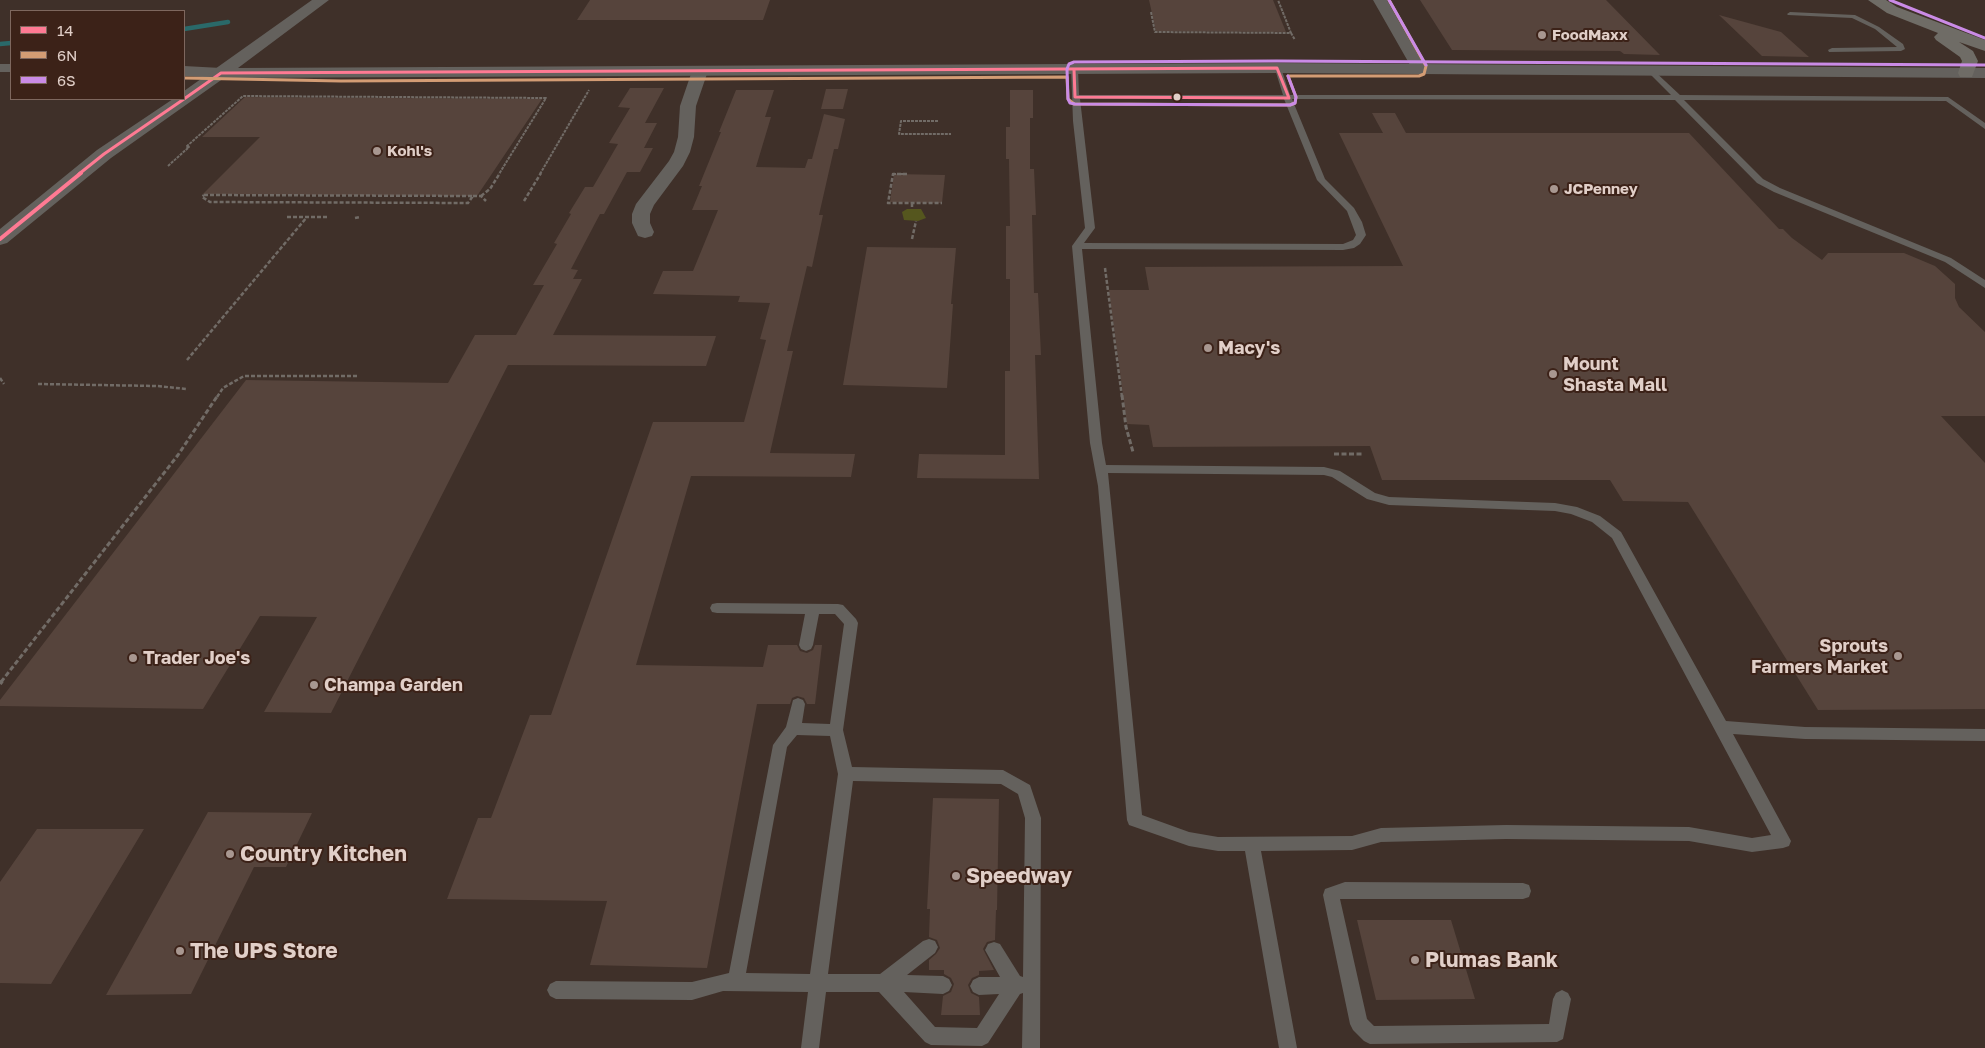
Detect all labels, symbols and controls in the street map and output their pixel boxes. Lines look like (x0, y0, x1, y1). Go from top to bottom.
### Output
legend (10, 10, 185, 100)
text: 14 (57, 21, 73, 39)
place label: FoodMaxx (1552, 26, 1628, 44)
marker: FoodMaxx (1536, 29, 1548, 41)
text: 6N (57, 46, 77, 64)
text: 6S (57, 71, 76, 89)
unlabelled marker (1172, 92, 1182, 102)
place label: Kohl's (387, 142, 432, 160)
marker: Kohl's (371, 145, 383, 157)
place label: JCPenney (1564, 180, 1638, 198)
marker: JCPenney (1548, 183, 1560, 195)
place label: Macy's (1218, 337, 1280, 359)
marker: Macy's (1202, 342, 1214, 354)
place label: Mount Shasta Mall (1563, 353, 1667, 396)
marker: Mount Shasta Mall (1547, 368, 1559, 380)
place label: Sprouts Farmers Market (1751, 635, 1888, 678)
place label: Trader Joe's (143, 647, 250, 669)
marker: Sprouts Farmers Market (1892, 650, 1904, 662)
marker: Trader Joe's (127, 652, 139, 664)
place label: Champa Garden (324, 674, 463, 696)
marker: Champa Garden (308, 679, 320, 691)
place label: Country Kitchen (240, 841, 407, 867)
marker: Country Kitchen (224, 848, 236, 860)
place label: Speedway (966, 863, 1072, 889)
marker: Speedway (950, 870, 962, 882)
place label: The UPS Store (190, 938, 338, 964)
marker: The UPS Store (174, 945, 186, 957)
place label: Plumas Bank (1425, 947, 1558, 973)
marker: Plumas Bank (1409, 954, 1421, 966)

